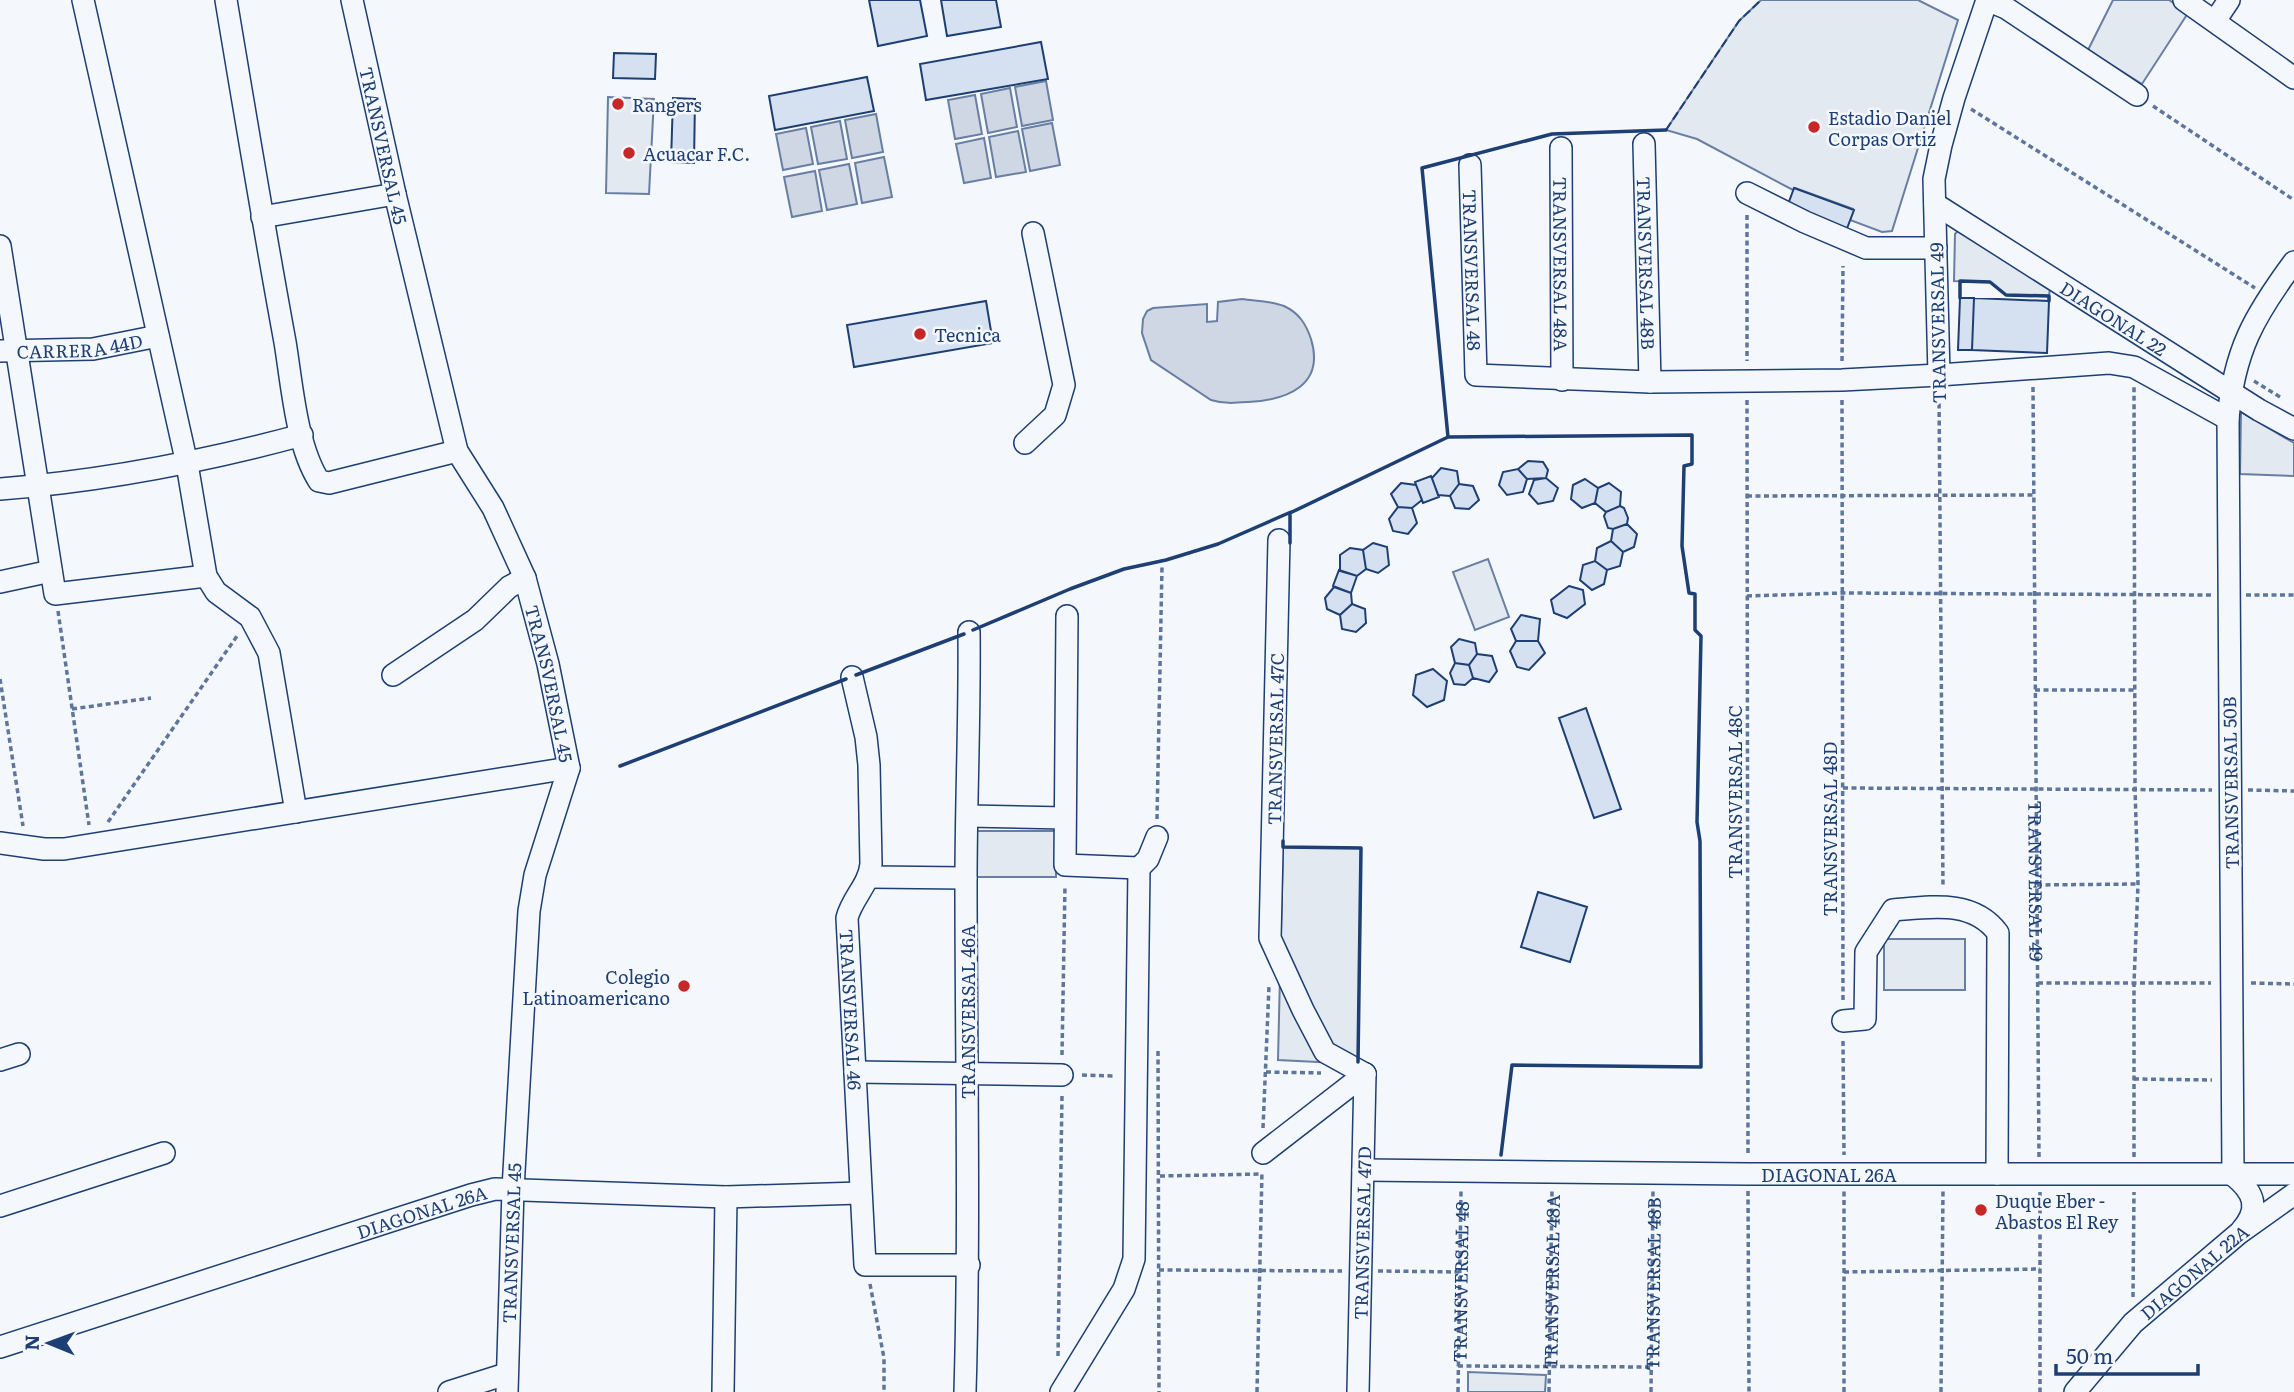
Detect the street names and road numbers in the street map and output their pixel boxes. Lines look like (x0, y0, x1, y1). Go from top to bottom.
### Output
street label: TRANSVERSAL 45 (354, 64, 415, 227)
street label: TRANSVERSAL 48B (1631, 176, 1663, 350)
street label: TRANSVERSAL 48A (1548, 177, 1575, 351)
street label: TRANSVERSAL 48 (1457, 189, 1489, 351)
street label: TRANSVERSAL 49 (1922, 242, 1952, 404)
street label: DIAGONAL 22 (2055, 274, 2173, 362)
street label: CARRERA 44D (16, 326, 145, 364)
street label: TRANSVERSAL 45 (519, 602, 581, 765)
street label: TRANSVERSAL 47C (1260, 653, 1290, 825)
street label: TRANSVERSAL 50B (2215, 696, 2245, 870)
street label: TRANSVERSAL 48C (1721, 705, 1748, 879)
street label: TRANSVERSAL 48D (1816, 741, 1843, 917)
street label: TRANSVERSAL 49 (2023, 800, 2051, 962)
street label: TRANSVERSAL 46A (954, 925, 981, 1099)
street label: TRANSVERSAL 46 (834, 928, 869, 1091)
street label: TRANSVERSAL 47D (1346, 1146, 1377, 1320)
street label: DIAGONAL 26A (1761, 1161, 1897, 1188)
street label: TRANSVERSAL 45 (495, 1162, 527, 1324)
street label: DIAGONAL 26A (353, 1178, 490, 1245)
street label: TRANSVERSAL 48A (1536, 1194, 1565, 1370)
street label: TRANSVERSAL 48B (1638, 1197, 1666, 1371)
street label: TRANSVERSAL 48 (1445, 1201, 1474, 1363)
street label: DIAGONAL 22A (2134, 1217, 2254, 1325)

